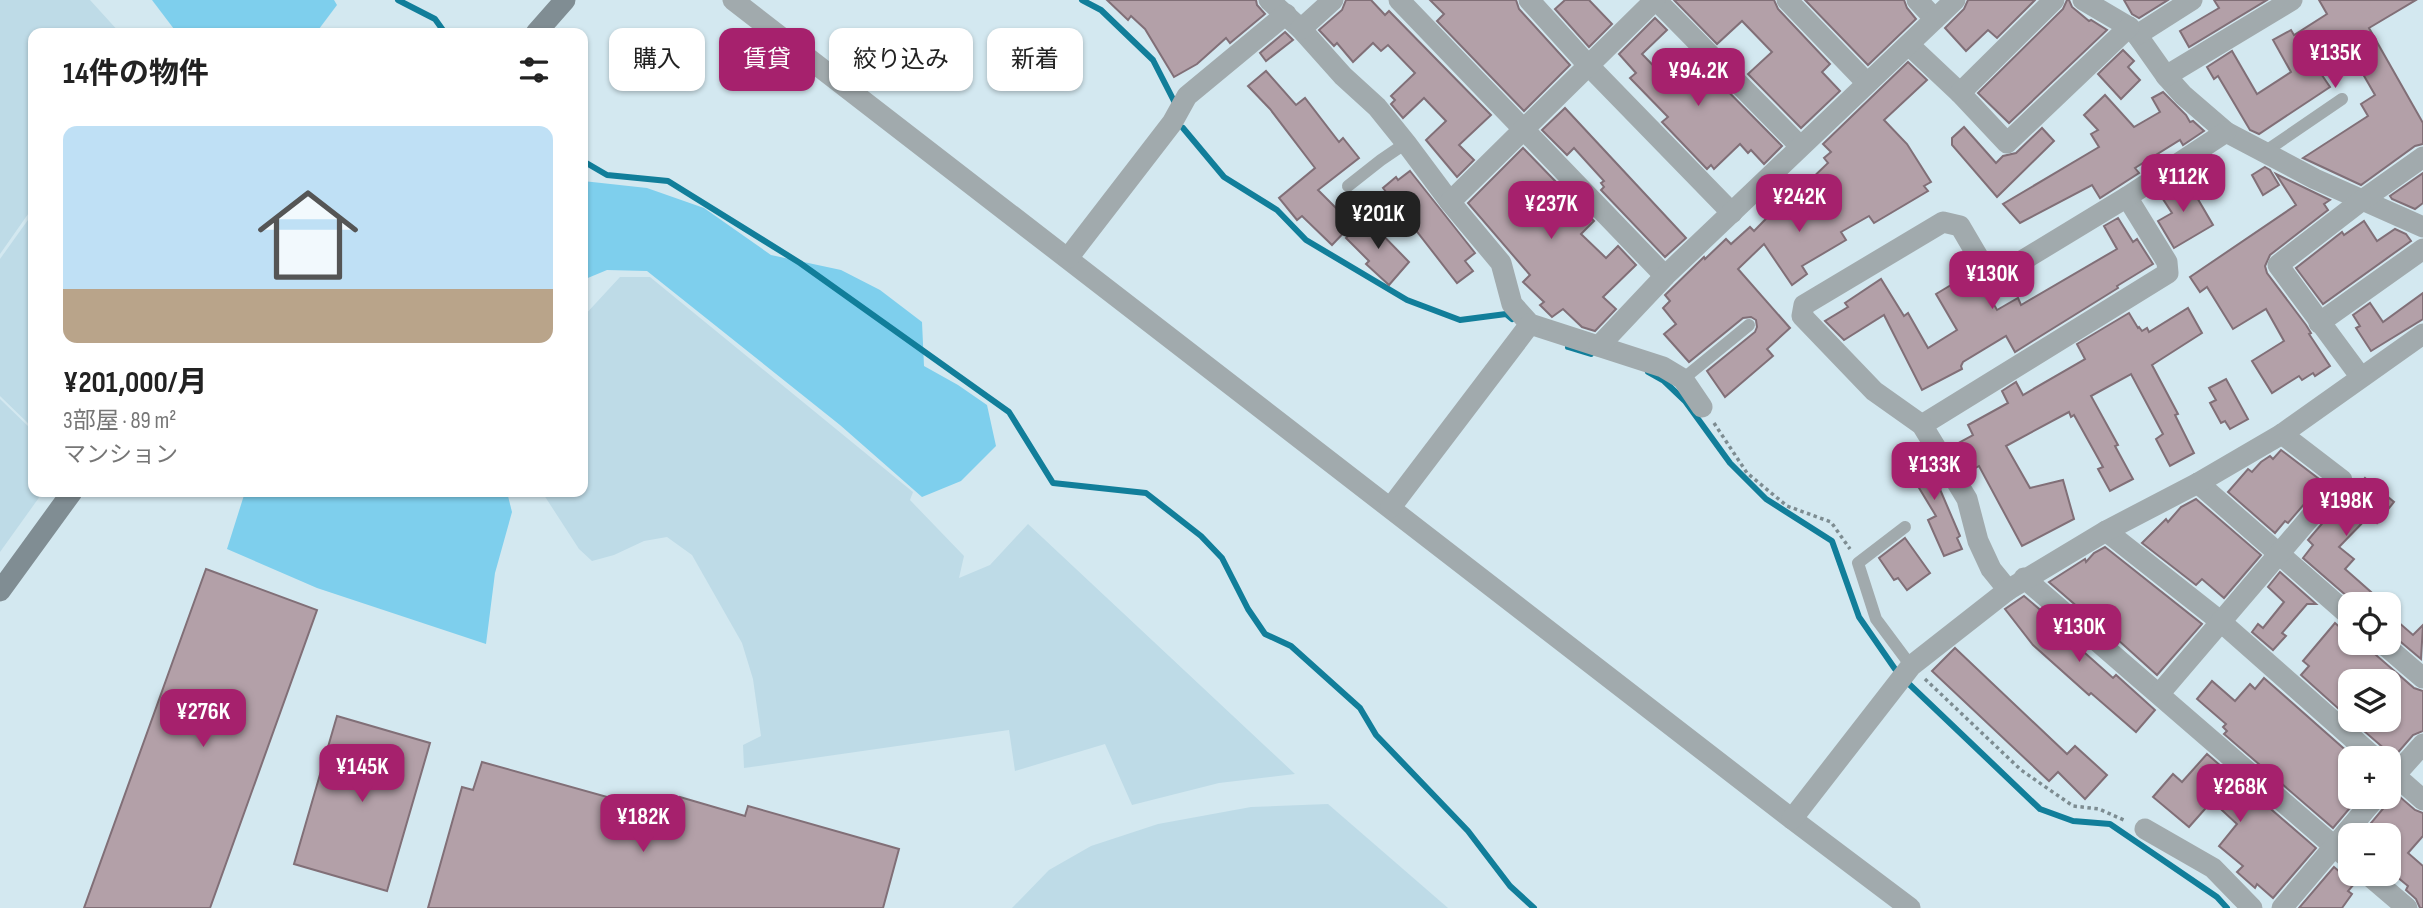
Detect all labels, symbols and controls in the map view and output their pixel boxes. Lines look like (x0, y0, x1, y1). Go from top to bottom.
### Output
chip: 購入 (609, 28, 705, 91)
chip: 賃貸 (719, 28, 815, 91)
chip: 絞り込み (829, 28, 973, 91)
chip: 新着 (987, 28, 1083, 91)
pin: ¥135K (2286, 31, 2384, 90)
text: ¥135K (2309, 39, 2361, 67)
pin: ¥94.2K (1641, 48, 1755, 108)
icon: filters (515, 51, 553, 89)
text: 14件の物件 (63, 56, 209, 92)
text: ¥94.2K (1668, 57, 1728, 85)
pin: ¥112K (2134, 154, 2232, 214)
text: ¥112K (2157, 163, 2209, 191)
icon: home (245, 172, 371, 298)
pin: ¥242K (1750, 174, 1848, 234)
pin: ¥237K (1502, 182, 1600, 241)
text: ¥242K (1772, 183, 1826, 211)
text: ¥237K (1524, 190, 1578, 218)
pin: ¥201K (1329, 191, 1427, 251)
text: ¥201K (1351, 200, 1405, 228)
pin: ¥130K (1943, 252, 2041, 311)
text: ¥130K (1965, 260, 2019, 288)
text: ¥201,000/月 (63, 365, 208, 401)
text: 3部屋 · 89 m² (63, 407, 176, 435)
text: マンション (63, 441, 178, 469)
pin: ¥133K (1885, 442, 1983, 502)
text: ¥133K (1908, 451, 1960, 479)
pin: ¥198K (2297, 478, 2395, 538)
text: ¥198K (2319, 487, 2373, 515)
map controls (2338, 592, 2401, 886)
button: locate (2338, 592, 2401, 655)
pin: ¥130K (2030, 604, 2128, 664)
text: ¥130K (2052, 613, 2106, 641)
button: layers (2338, 669, 2401, 732)
pin: ¥276K (154, 690, 252, 749)
text: ¥276K (176, 698, 230, 726)
pin: ¥145K (313, 744, 411, 804)
button: + (2338, 746, 2401, 809)
text: ¥145K (335, 753, 389, 781)
pin: ¥268K (2191, 764, 2289, 824)
text: ¥268K (2213, 773, 2267, 801)
pin: ¥182K (594, 794, 692, 854)
text: ¥182K (616, 803, 670, 831)
button: − (2338, 823, 2401, 886)

